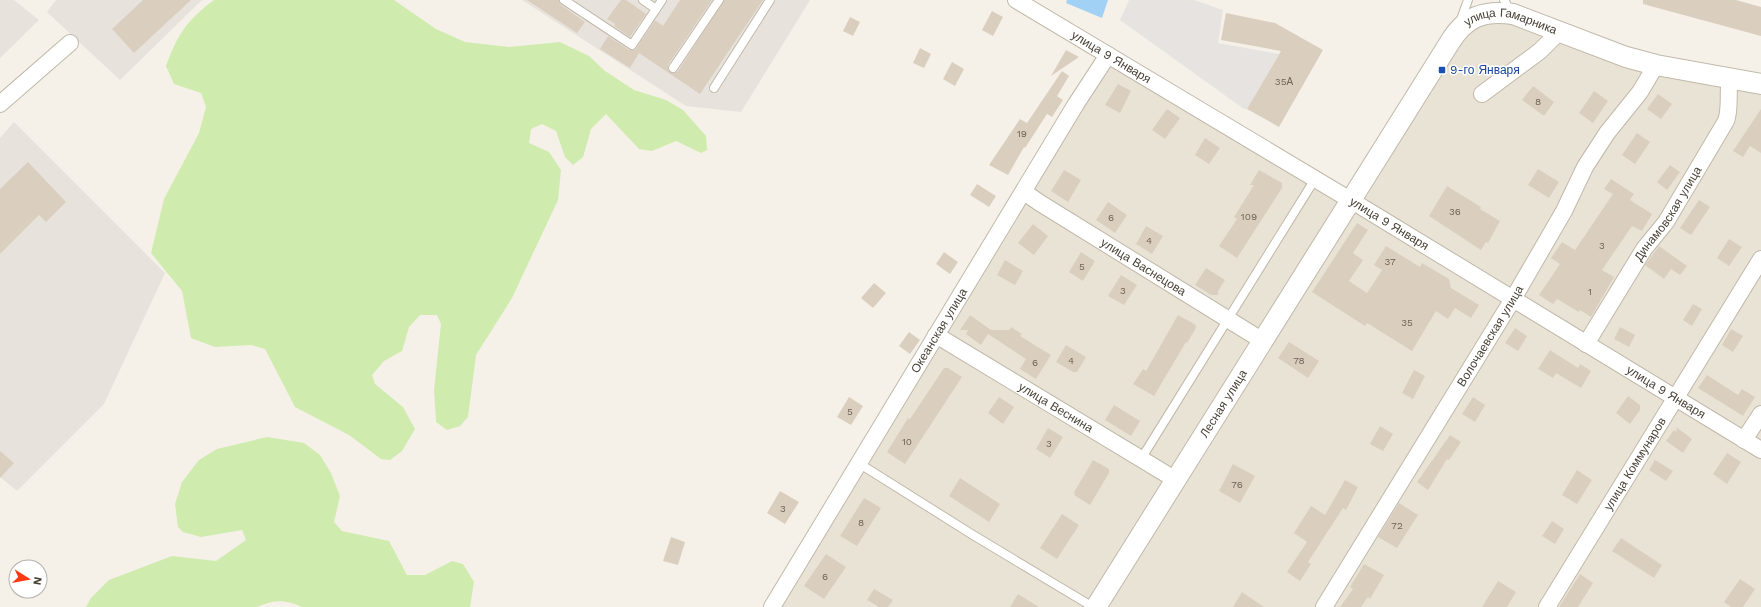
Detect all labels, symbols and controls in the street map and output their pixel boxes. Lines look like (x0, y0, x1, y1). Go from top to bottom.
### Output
street label: улица Гамарника (1461, 6, 1559, 37)
street label: улица 9 Января (1069, 28, 1153, 86)
place label: 9-го Января (1450, 63, 1520, 77)
marker: 9-го Января (1437, 65, 1447, 75)
house number: 35А (1275, 76, 1293, 87)
house number: 8 (1535, 96, 1541, 107)
house number: 19 (1017, 128, 1027, 139)
street label: Динамовская улица (1631, 164, 1705, 264)
street label: улица 9 Января (1347, 194, 1431, 253)
house number: 36 (1449, 206, 1461, 217)
house number: 109 (1241, 211, 1257, 222)
house number: 6 (1108, 212, 1114, 223)
street label: улица Васнецова (1098, 235, 1189, 299)
house number: 4 (1146, 235, 1152, 246)
house number: 3 (1599, 240, 1605, 251)
house number: 37 (1384, 256, 1396, 267)
house number: 5 (1079, 261, 1085, 272)
street label: Волочаевская улица (1454, 283, 1526, 389)
street label: Океанская улица (908, 285, 970, 376)
house number: 3 (1120, 285, 1126, 296)
house number: 1 (1588, 286, 1592, 297)
house number: 35 (1401, 317, 1413, 328)
house number: 4 (1068, 355, 1074, 366)
house number: 78 (1293, 355, 1305, 366)
house number: 6 (1032, 357, 1038, 368)
street label: улица 9 Января (1624, 363, 1708, 421)
street label: Лесная улица (1197, 367, 1250, 440)
street label: улица Веснина (1016, 380, 1096, 435)
house number: 5 (847, 406, 853, 417)
street label: улица Коммунаров (1601, 415, 1669, 513)
house number: 10 (902, 436, 912, 447)
house number: 3 (1046, 438, 1052, 449)
house number: 76 (1231, 479, 1243, 490)
house number: 3 (780, 503, 786, 514)
house number: 8 (858, 517, 864, 528)
house number: 72 (1391, 520, 1403, 531)
north arrow (8, 559, 48, 599)
house number: 6 (822, 571, 828, 582)
text: N (30, 576, 44, 586)

